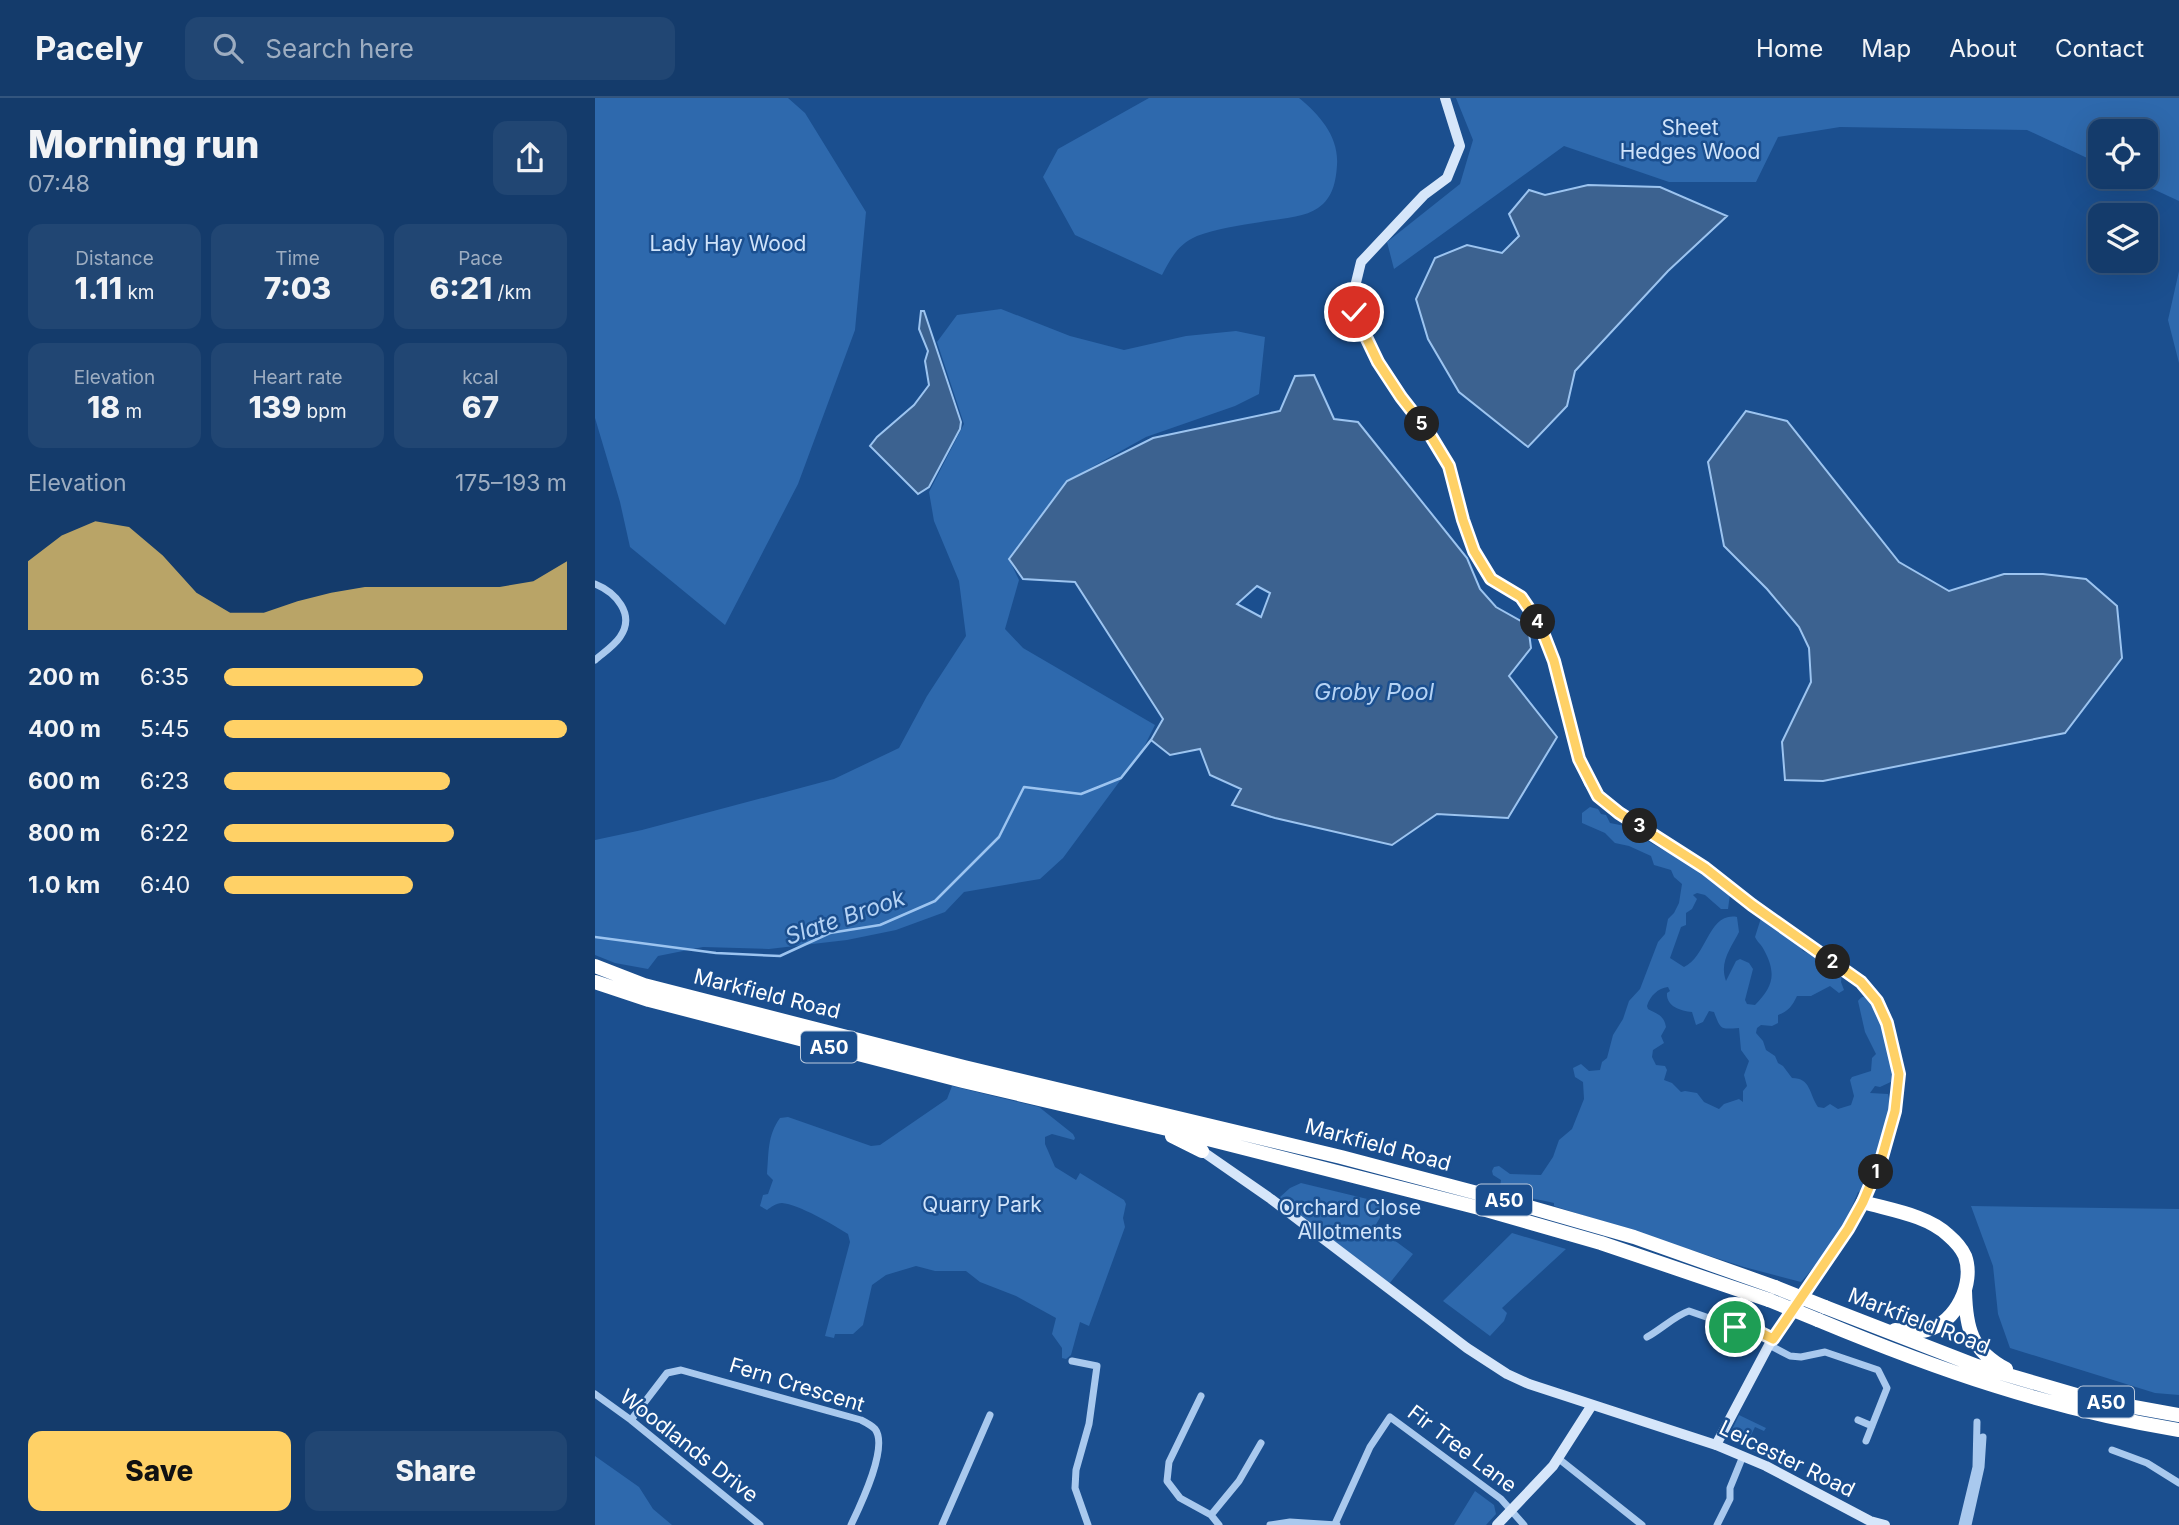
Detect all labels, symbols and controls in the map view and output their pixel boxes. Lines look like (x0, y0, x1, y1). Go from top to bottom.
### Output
search box (185, 17, 675, 80)
text: Pacely (35, 28, 143, 68)
icon: search (209, 29, 247, 67)
text: Search here (265, 33, 414, 64)
text: Home (1756, 34, 1823, 63)
text: Map (1861, 34, 1911, 63)
text: About (1949, 34, 2017, 63)
text: Contact (2055, 34, 2144, 63)
park label: Sheet Hedges Wood (1620, 115, 1760, 164)
map controls (2088, 119, 2158, 273)
button: locate (2088, 119, 2158, 189)
text: Morning run (28, 121, 259, 167)
button: share (493, 121, 567, 195)
text: 07:48 (28, 170, 90, 198)
button: layers (2088, 203, 2158, 273)
park label: Lady Hay Wood (650, 231, 806, 256)
text: Distance (75, 247, 154, 270)
text: Time (275, 247, 320, 270)
text: Pace (458, 247, 503, 270)
text: 1.11 (75, 270, 122, 306)
text: 7:03 (264, 270, 331, 306)
text: 6:21 (429, 270, 492, 306)
text: km (122, 281, 154, 304)
text: /km (492, 281, 532, 304)
pin (1324, 282, 1384, 342)
icon: check (1335, 293, 1373, 331)
text: Elevation (74, 366, 155, 389)
text: Heart rate (253, 366, 343, 389)
text: kcal (462, 366, 499, 389)
text: 18 (87, 389, 120, 425)
text: 139 (248, 389, 301, 425)
text: 67 (462, 389, 499, 425)
text: m (120, 400, 142, 423)
text: bpm (301, 400, 347, 423)
pin: 5 (1405, 406, 1439, 442)
text: 5 (1415, 412, 1428, 435)
text: Elevation (28, 469, 127, 497)
text: 175–193 m (455, 469, 567, 497)
pin: 4 (1521, 604, 1555, 640)
text: 4 (1531, 610, 1544, 633)
text: 200 m (28, 663, 100, 691)
text: 6:35 (140, 663, 189, 691)
water label: Groby Pool (1314, 678, 1434, 706)
text: 400 m (28, 715, 101, 743)
text: 5:45 (140, 715, 189, 743)
text: 600 m (28, 767, 100, 795)
text: 6:23 (140, 767, 189, 795)
pin: 3 (1623, 808, 1657, 844)
text: 3 (1633, 814, 1646, 837)
text: 800 m (28, 819, 100, 847)
text: 6:22 (140, 819, 189, 847)
text: 1.0 km (28, 871, 100, 899)
text: 6:40 (140, 871, 190, 899)
water label: Slate Brook (781, 883, 909, 951)
pin: 2 (1815, 944, 1851, 980)
text: 2 (1827, 950, 1838, 973)
street label: Markfield Road (691, 963, 843, 1024)
road number: A50 (801, 1032, 857, 1063)
street label: Markfield Road (1302, 1113, 1454, 1176)
pin: 1 (1859, 1154, 1893, 1190)
text: 1 (1871, 1160, 1880, 1183)
road number: A50 (1476, 1184, 1532, 1216)
park label: Quarry Park (922, 1192, 1042, 1217)
park label: Orchard Close Allotments (1279, 1195, 1421, 1244)
street label: Markfield Road (1845, 1282, 1994, 1359)
pin (1705, 1297, 1765, 1357)
icon: arrive (1716, 1308, 1754, 1346)
street label: Fern Crescent (726, 1352, 868, 1417)
street label: Woodlands Drive (615, 1384, 764, 1507)
road number: A50 (2078, 1386, 2134, 1418)
street label: Fir Tree Lane (1403, 1400, 1522, 1498)
street label: Leicester Road (1715, 1415, 1859, 1502)
button: Save (28, 1431, 291, 1511)
button: Share (305, 1431, 567, 1511)

